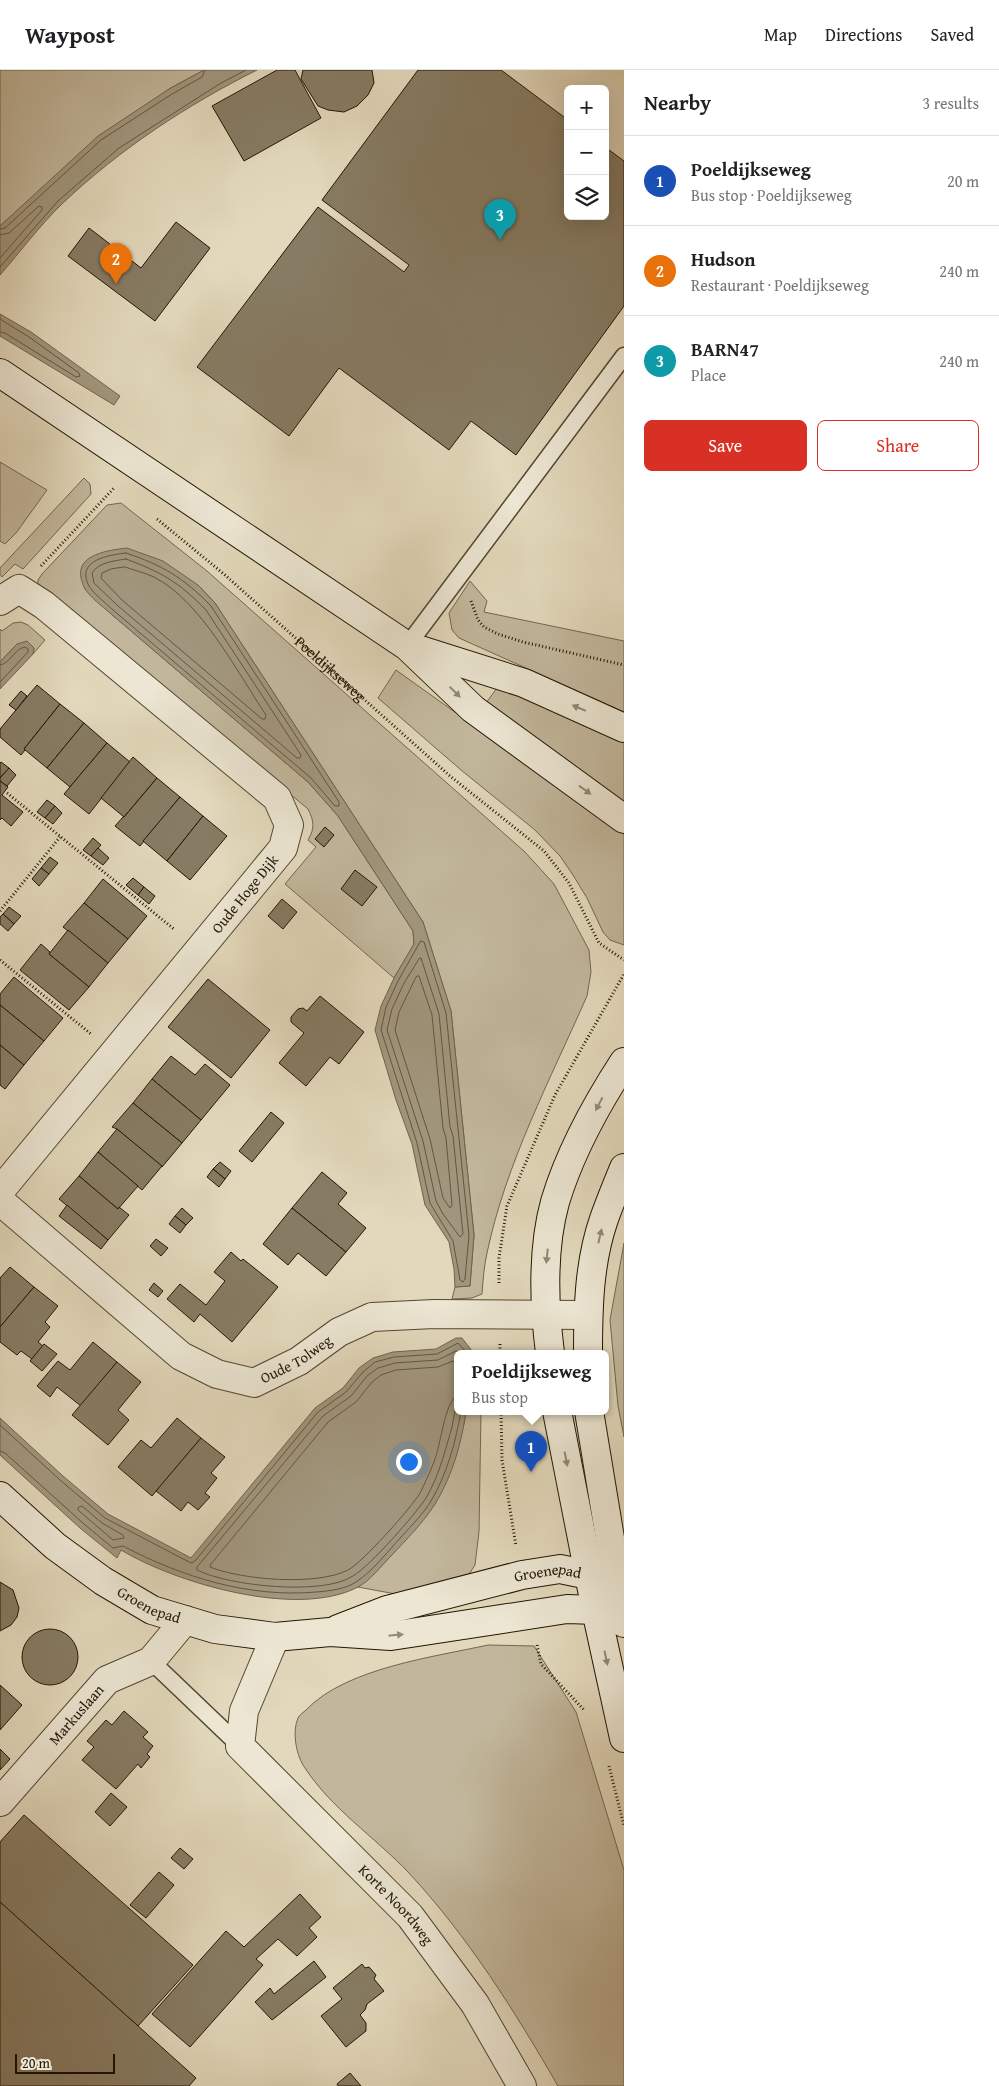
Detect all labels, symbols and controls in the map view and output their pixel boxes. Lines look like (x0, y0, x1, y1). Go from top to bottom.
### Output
text: Waypost (25, 17, 115, 52)
text: Map (764, 21, 797, 48)
text: Directions (825, 21, 902, 48)
text: Saved (930, 21, 974, 48)
map controls (564, 85, 609, 220)
button: + (564, 85, 609, 130)
text: Nearby (644, 87, 711, 118)
text: 3 results (922, 91, 979, 115)
button: − (564, 130, 609, 175)
text: Poeldijkseweg (691, 155, 811, 183)
text: 1 (656, 169, 664, 193)
text: 20 m (947, 169, 979, 193)
button: layers (564, 175, 609, 220)
text: Bus stop · Poeldijkseweg (691, 183, 852, 207)
pin: 3 (484, 199, 516, 240)
pin: 2 (100, 243, 132, 284)
text: Hudson (691, 245, 755, 273)
text: 2 (656, 259, 664, 283)
text: 240 m (939, 259, 979, 283)
text: Restaurant · Poeldijkseweg (691, 273, 869, 297)
text: BARN47 (691, 335, 759, 363)
text: 3 (656, 349, 664, 373)
text: 240 m (939, 349, 979, 373)
text: Place (691, 363, 726, 387)
button: Save (644, 420, 807, 471)
button: Share (817, 420, 979, 471)
street label: Poeldijkseweg (290, 631, 371, 706)
one-way arrow (449, 686, 461, 698)
one-way arrow (572, 704, 586, 712)
one-way arrow (578, 785, 591, 795)
street label: Oude Hoge Dijk (206, 850, 283, 938)
one-way arrow (595, 1096, 603, 1111)
one-way arrow (596, 1228, 604, 1243)
one-way arrow (543, 1248, 551, 1264)
street label: Oude Tolweg (257, 1329, 336, 1388)
popup (454, 1350, 609, 1415)
text: Poeldijkseweg (472, 1357, 591, 1385)
text: Bus stop (472, 1385, 528, 1409)
pin: 1 (515, 1431, 547, 1472)
your location (396, 1449, 422, 1475)
one-way arrow (562, 1451, 570, 1467)
street label: Groenepad (511, 1558, 583, 1587)
street label: Groenepad (114, 1581, 183, 1628)
one-way arrow (388, 1631, 404, 1639)
one-way arrow (603, 1650, 611, 1666)
street label: Markuslaan (44, 1679, 109, 1749)
street label: Korte Noordweg (354, 1859, 439, 1949)
scale bar (15, 2051, 115, 2074)
text: 20 m (22, 2053, 50, 2073)

